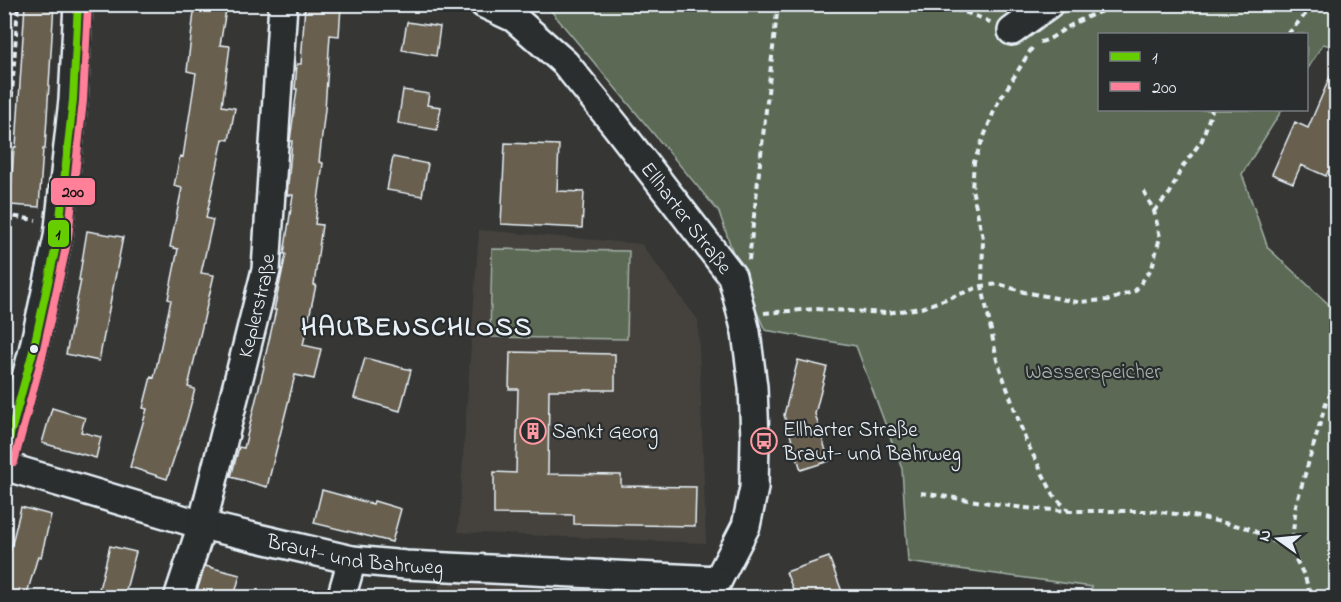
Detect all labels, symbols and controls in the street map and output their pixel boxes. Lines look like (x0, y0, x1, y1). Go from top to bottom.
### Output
legend (1098, 33, 1308, 111)
text: 1 (1152, 46, 1158, 72)
text: 200 (1152, 76, 1177, 102)
street label: Ellharter Straße (632, 156, 739, 282)
line badge: 200 (50, 177, 96, 206)
text: 200 (61, 181, 84, 205)
line badge: 1 (47, 219, 70, 248)
text: 1 (55, 223, 61, 247)
street label: Keplerstraße (232, 252, 284, 361)
district label: HAUBENSCHLOSS (301, 309, 533, 348)
unlabelled marker (28, 343, 40, 355)
park label: Wasserspeicher (1025, 358, 1161, 388)
building icon: Sankt Georg (518, 416, 548, 446)
place label: Ellharter Straße Braut- und Bahrweg (782, 416, 961, 472)
place label: Sankt Georg (552, 418, 658, 450)
bus stop icon: Ellharter Straße Braut- und Bahrweg (749, 426, 779, 456)
north arrow (1248, 509, 1308, 569)
street label: Braut- und Bahrweg (263, 527, 444, 586)
text: N (1252, 527, 1278, 544)

